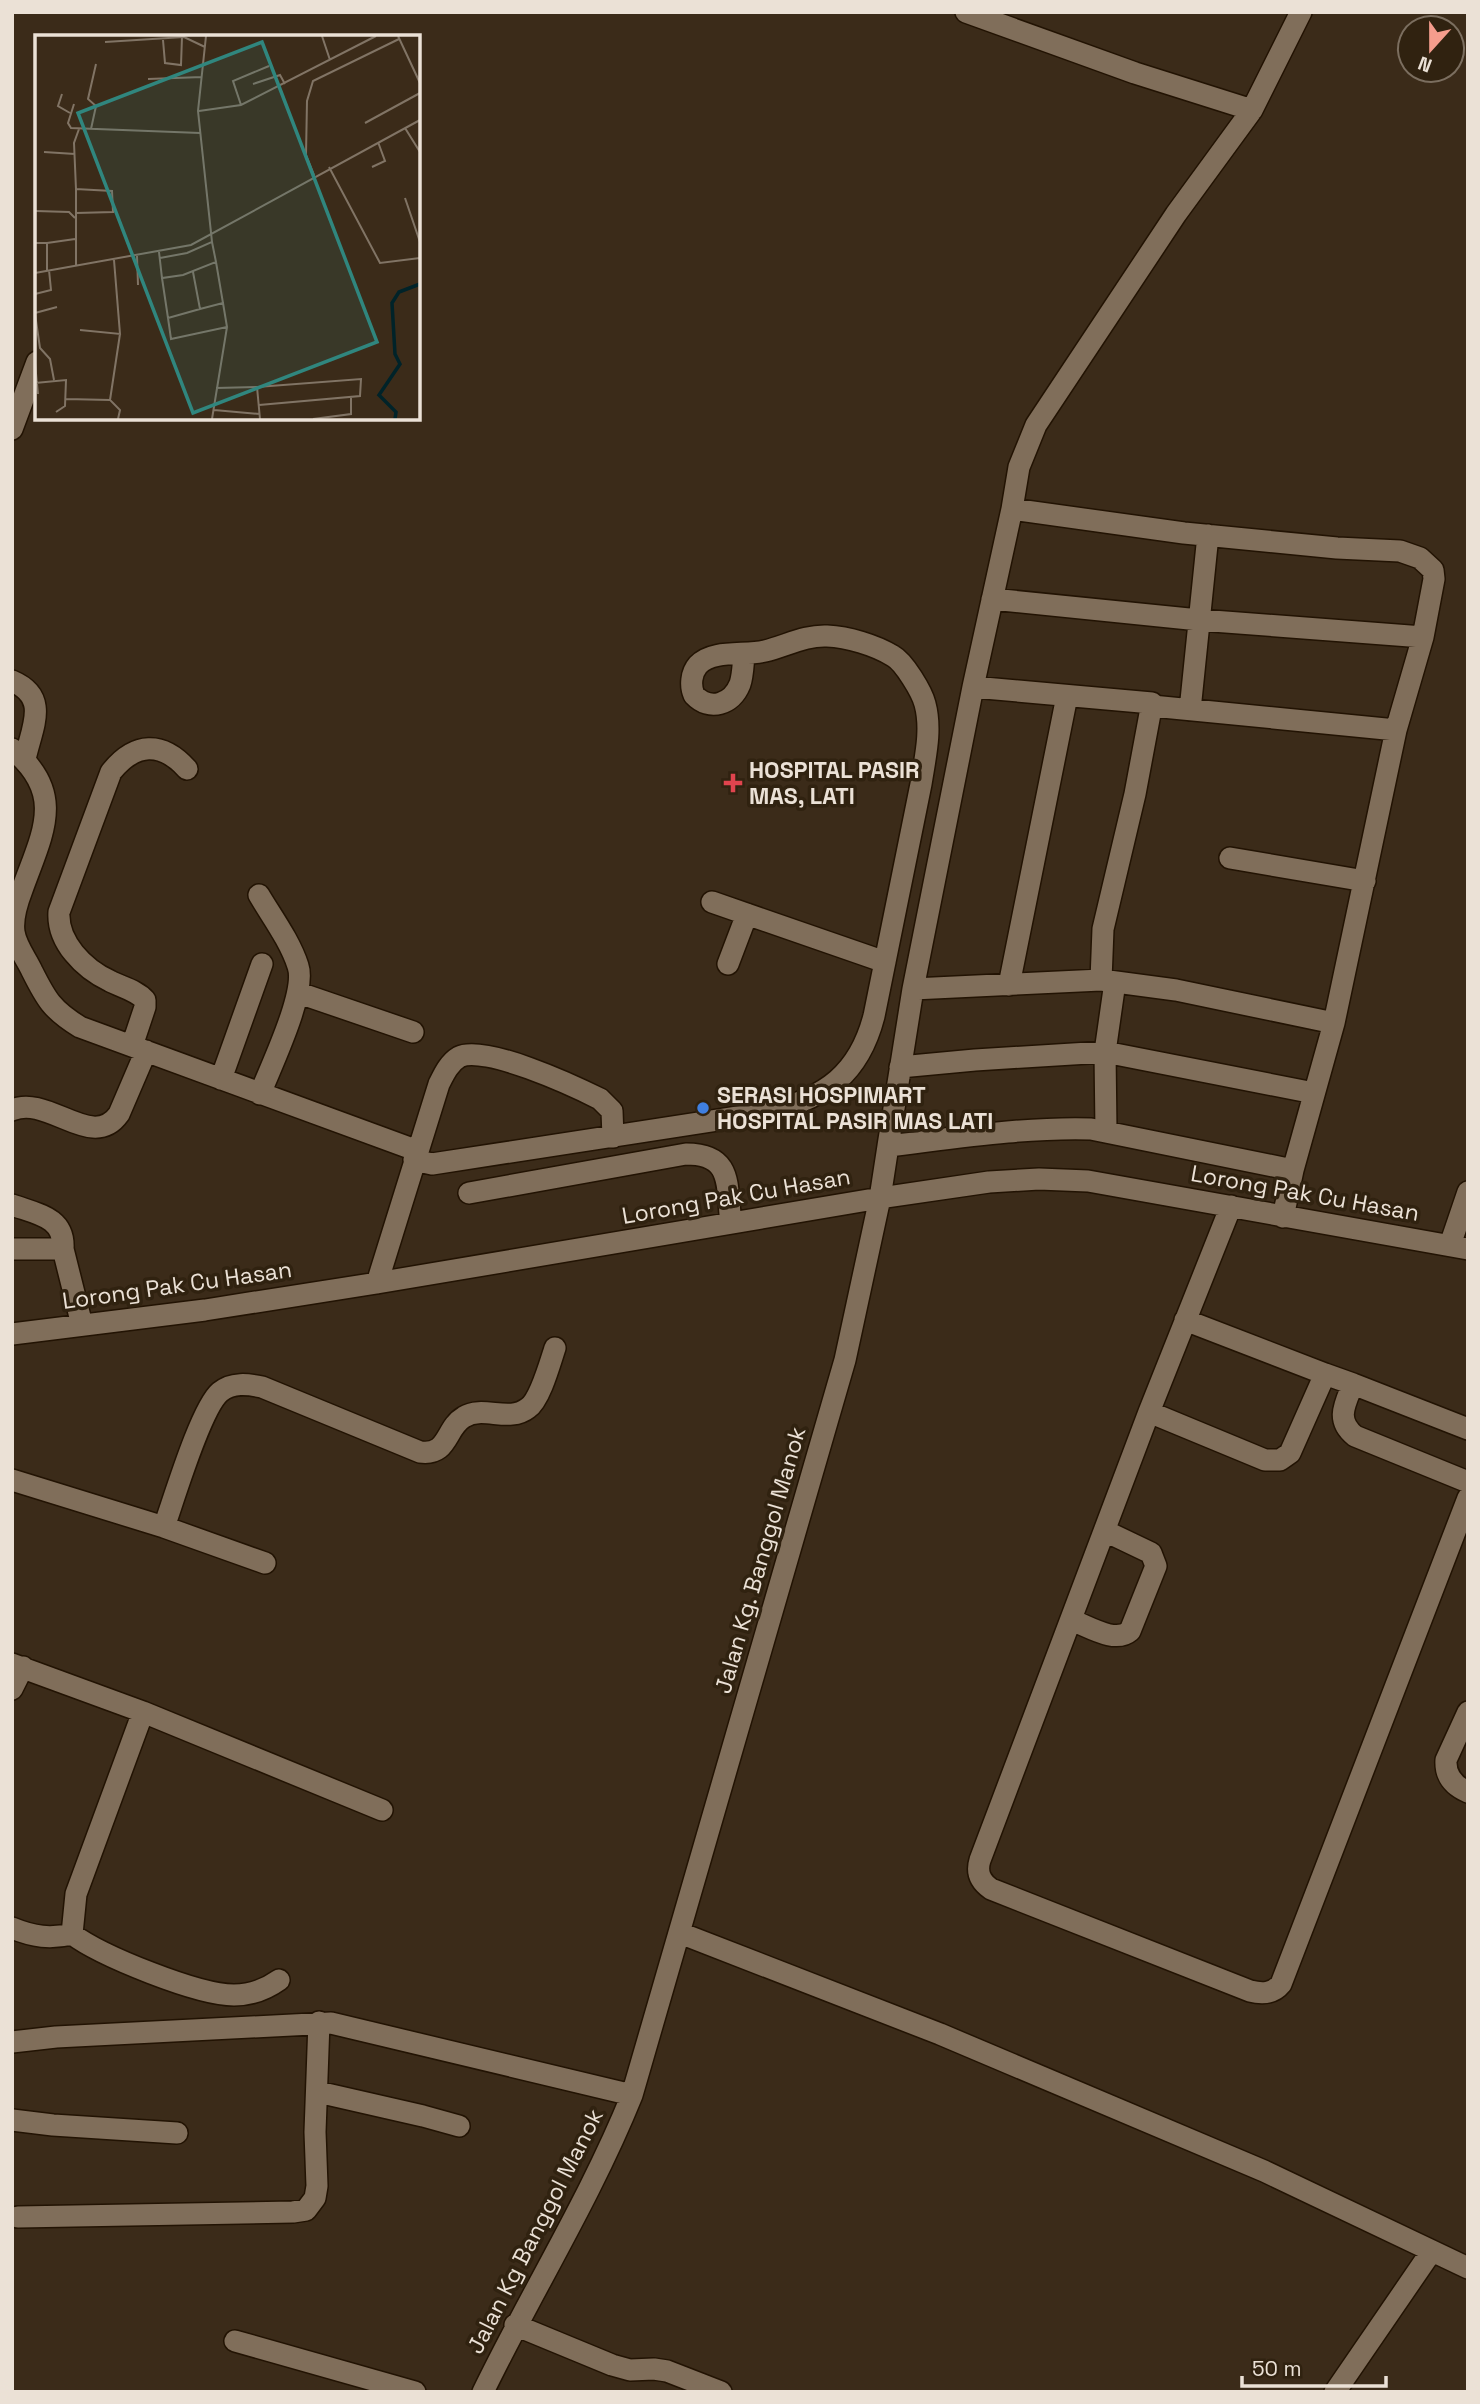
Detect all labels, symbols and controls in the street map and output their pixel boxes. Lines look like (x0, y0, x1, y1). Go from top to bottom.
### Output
north arrow (1396, 14, 1466, 84)
inset map (35, 35, 420, 420)
text: N (1415, 50, 1436, 78)
place label: HOSPITAL PASIR MAS, LATI (749, 755, 920, 811)
marker: HOSPITAL PASIR MAS, LATI (723, 773, 743, 793)
place label: SERASI HOSPIMART HOSPITAL PASIR MAS LATI (717, 1080, 993, 1136)
marker: SERASI HOSPIMART HOSPITAL PASIR MAS LATI (695, 1100, 711, 1116)
street label: Lorong Pak Cu Hasan (1188, 1158, 1422, 1228)
street label: Lorong Pak Cu Hasan (619, 1161, 853, 1231)
street label: Lorong Pak Cu Hasan (60, 1254, 294, 1316)
street label: Jalan Kg. Banggol Manok (708, 1423, 812, 1697)
street label: Jalan Kg Banggol Manok (460, 2103, 610, 2359)
scale bar (1242, 2344, 1386, 2388)
text: 50 m (1252, 2355, 1302, 2382)

